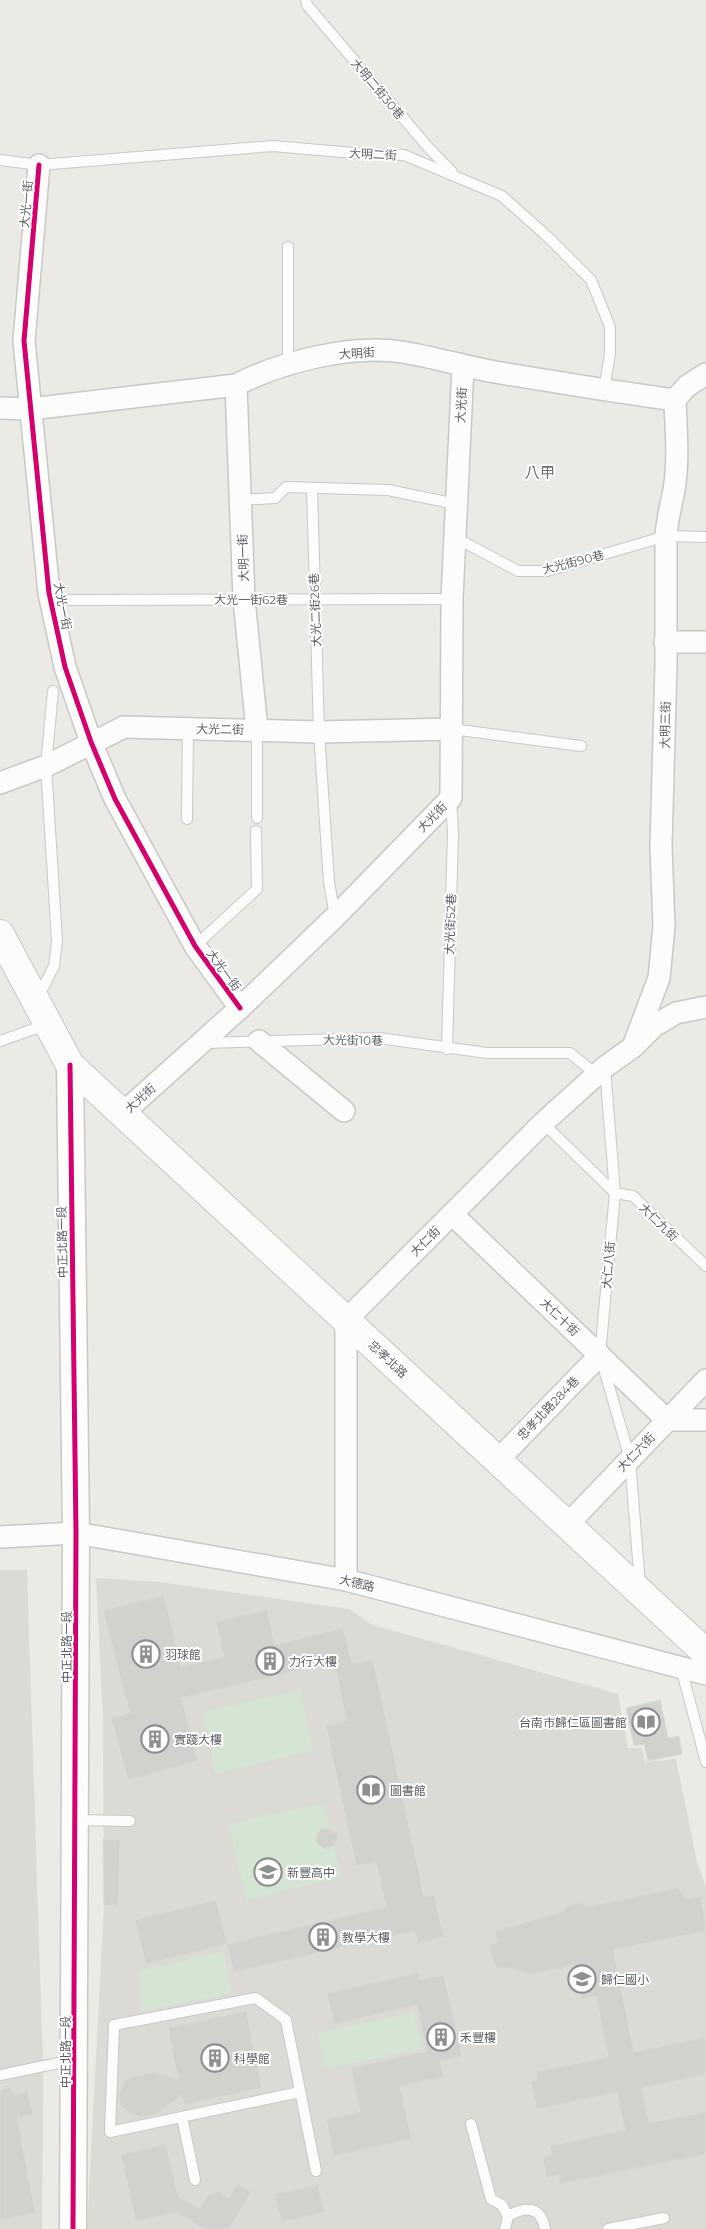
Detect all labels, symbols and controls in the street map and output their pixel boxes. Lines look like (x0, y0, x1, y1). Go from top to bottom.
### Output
street label: 大明二街30巷 (348, 56, 408, 122)
street label: 大明二街 (349, 145, 397, 163)
street label: 大光一街 (16, 179, 36, 229)
street label: 大明街 (339, 344, 375, 362)
street label: 大光街 (453, 387, 469, 423)
district label: 八甲 (525, 463, 555, 482)
street label: 大明一街 (235, 534, 251, 582)
street label: 大光街90巷 (540, 547, 606, 577)
street label: 大光二街26巷 (306, 573, 324, 647)
street label: 大光一街 (51, 581, 75, 631)
street label: 大光一街62巷 (214, 592, 288, 607)
street label: 大明三街 (657, 701, 673, 749)
street label: 大光二街 (196, 721, 244, 737)
street label: 大光街 (414, 799, 450, 835)
street label: 大光街52巷 (441, 893, 459, 955)
street label: 大光一街 (204, 946, 244, 994)
street label: 大光街10巷 (323, 1032, 383, 1048)
street label: 大光街 (122, 1080, 158, 1116)
street label: 大仁九街 (637, 1200, 681, 1244)
street label: 中正北路一段 (54, 1206, 70, 1278)
street label: 大仁街 (407, 1223, 443, 1259)
street label: 大仁八街 (598, 1240, 618, 1290)
street label: 大仁十街 (538, 1295, 582, 1339)
street label: 忠孝北路 (365, 1337, 411, 1381)
street label: 忠孝北路284巷 (514, 1373, 582, 1443)
street label: 大仁六街 (614, 1430, 658, 1474)
street label: 大德路 (338, 1572, 376, 1594)
street label: 中正北路一段 (59, 1611, 74, 1683)
building icon: 羽球館 (131, 1639, 161, 1669)
building icon: 力行大樓 (255, 1646, 285, 1676)
place label: 羽球館 (165, 1647, 201, 1662)
place label: 力行大樓 (289, 1654, 337, 1669)
library icon: 台南市歸仁區圖書館 (631, 1707, 661, 1737)
place label: 台南市歸仁區圖書館 (519, 1715, 627, 1730)
building icon: 實踐大樓 (140, 1724, 170, 1754)
place label: 實踐大樓 (174, 1732, 222, 1747)
library icon: 圖書館 (356, 1775, 386, 1805)
place label: 圖書館 (390, 1783, 426, 1798)
school or university icon: 新豐高中 (253, 1857, 283, 1887)
place label: 新豐高中 (287, 1865, 335, 1880)
building icon: 教學大樓 (308, 1922, 338, 1952)
place label: 教學大樓 (342, 1930, 390, 1945)
school or university icon: 歸仁國小 (567, 1964, 597, 1994)
place label: 歸仁國小 (601, 1972, 649, 1987)
street label: 中正北路一段 (58, 2016, 73, 2088)
building icon: 禾豐樓 (426, 2022, 456, 2052)
place label: 禾豐樓 (460, 2030, 496, 2045)
building icon: 科學館 (200, 2043, 230, 2073)
place label: 科學館 (234, 2051, 270, 2066)

